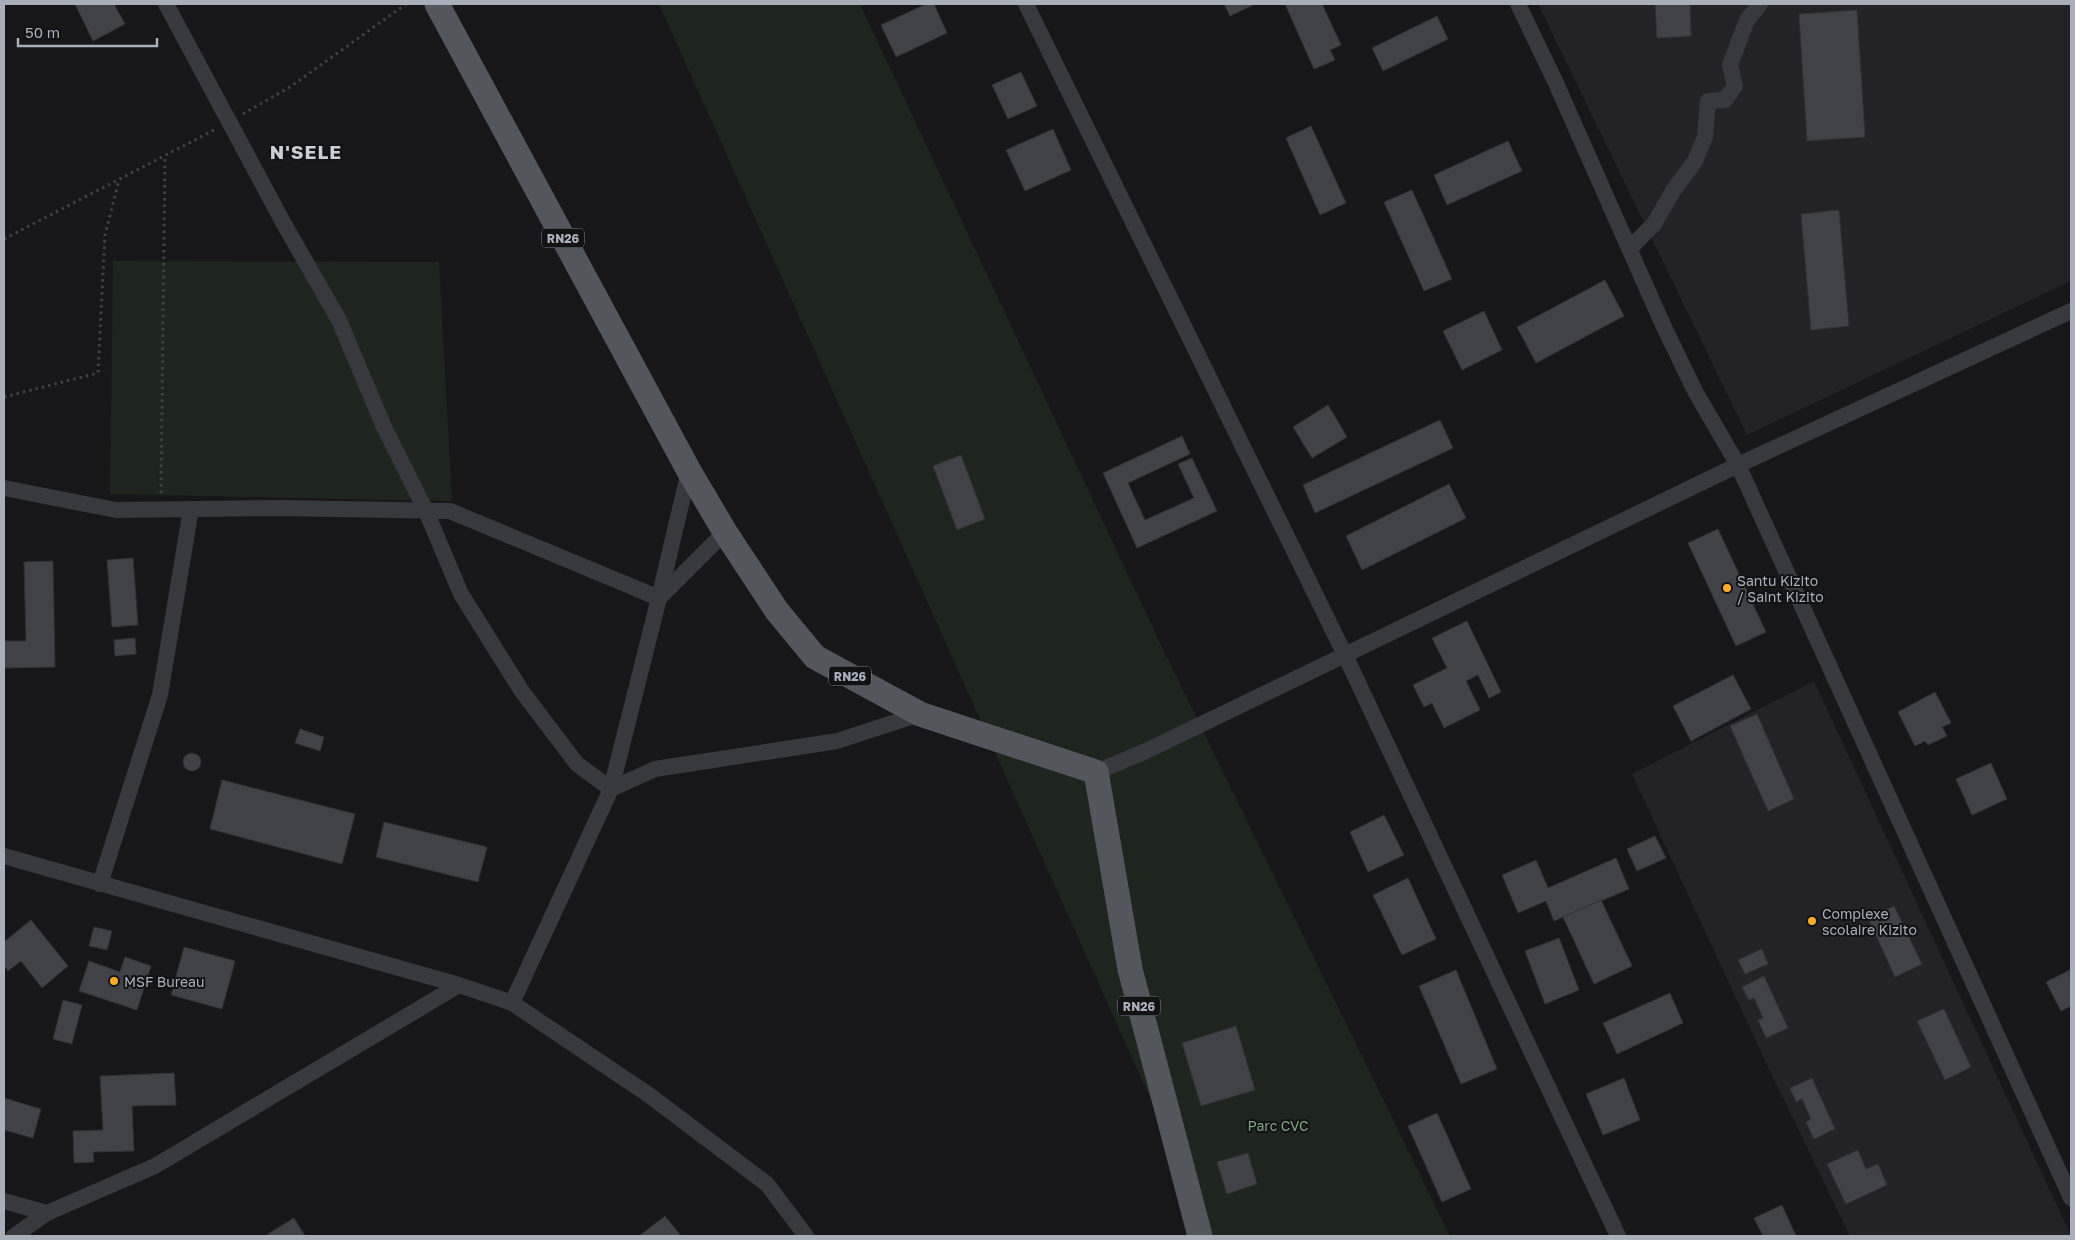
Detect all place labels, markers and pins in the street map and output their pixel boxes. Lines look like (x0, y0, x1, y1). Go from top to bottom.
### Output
place label: Santu Kizito / Saint Kizito (1737, 572, 1824, 605)
marker: Santu Kizito / Saint Kizito (1721, 582, 1733, 594)
place label: Complexe scolaire Kizito (1822, 905, 1917, 938)
marker: Complexe scolaire Kizito (1806, 915, 1818, 927)
place label: MSF Bureau (124, 973, 205, 990)
marker: MSF Bureau (108, 975, 120, 987)

